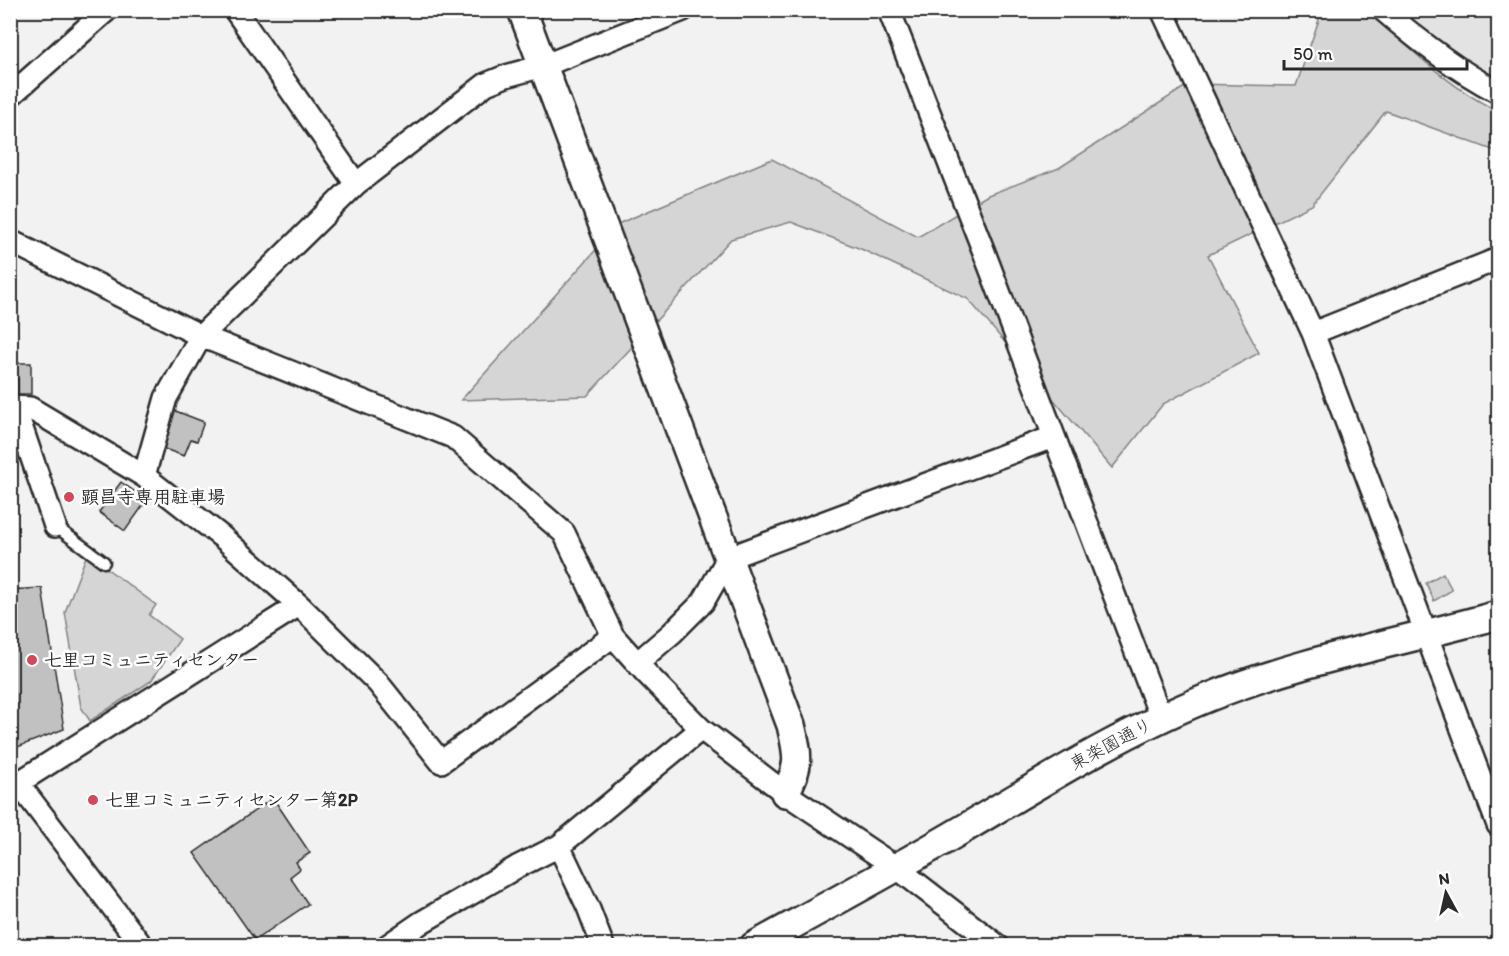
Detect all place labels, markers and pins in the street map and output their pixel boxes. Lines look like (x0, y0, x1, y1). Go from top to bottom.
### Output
place label: 顕昌寺専用駐車場 (81, 486, 225, 508)
marker: 顕昌寺専用駐車場 (62, 490, 76, 504)
place label: 七里コミュニティセンター (44, 649, 259, 671)
marker: 七里コミュニティセンター (25, 653, 39, 667)
place label: 七里コミュニティセンター第2P (105, 789, 358, 811)
marker: 七里コミュニティセンター第2P (86, 793, 100, 807)

